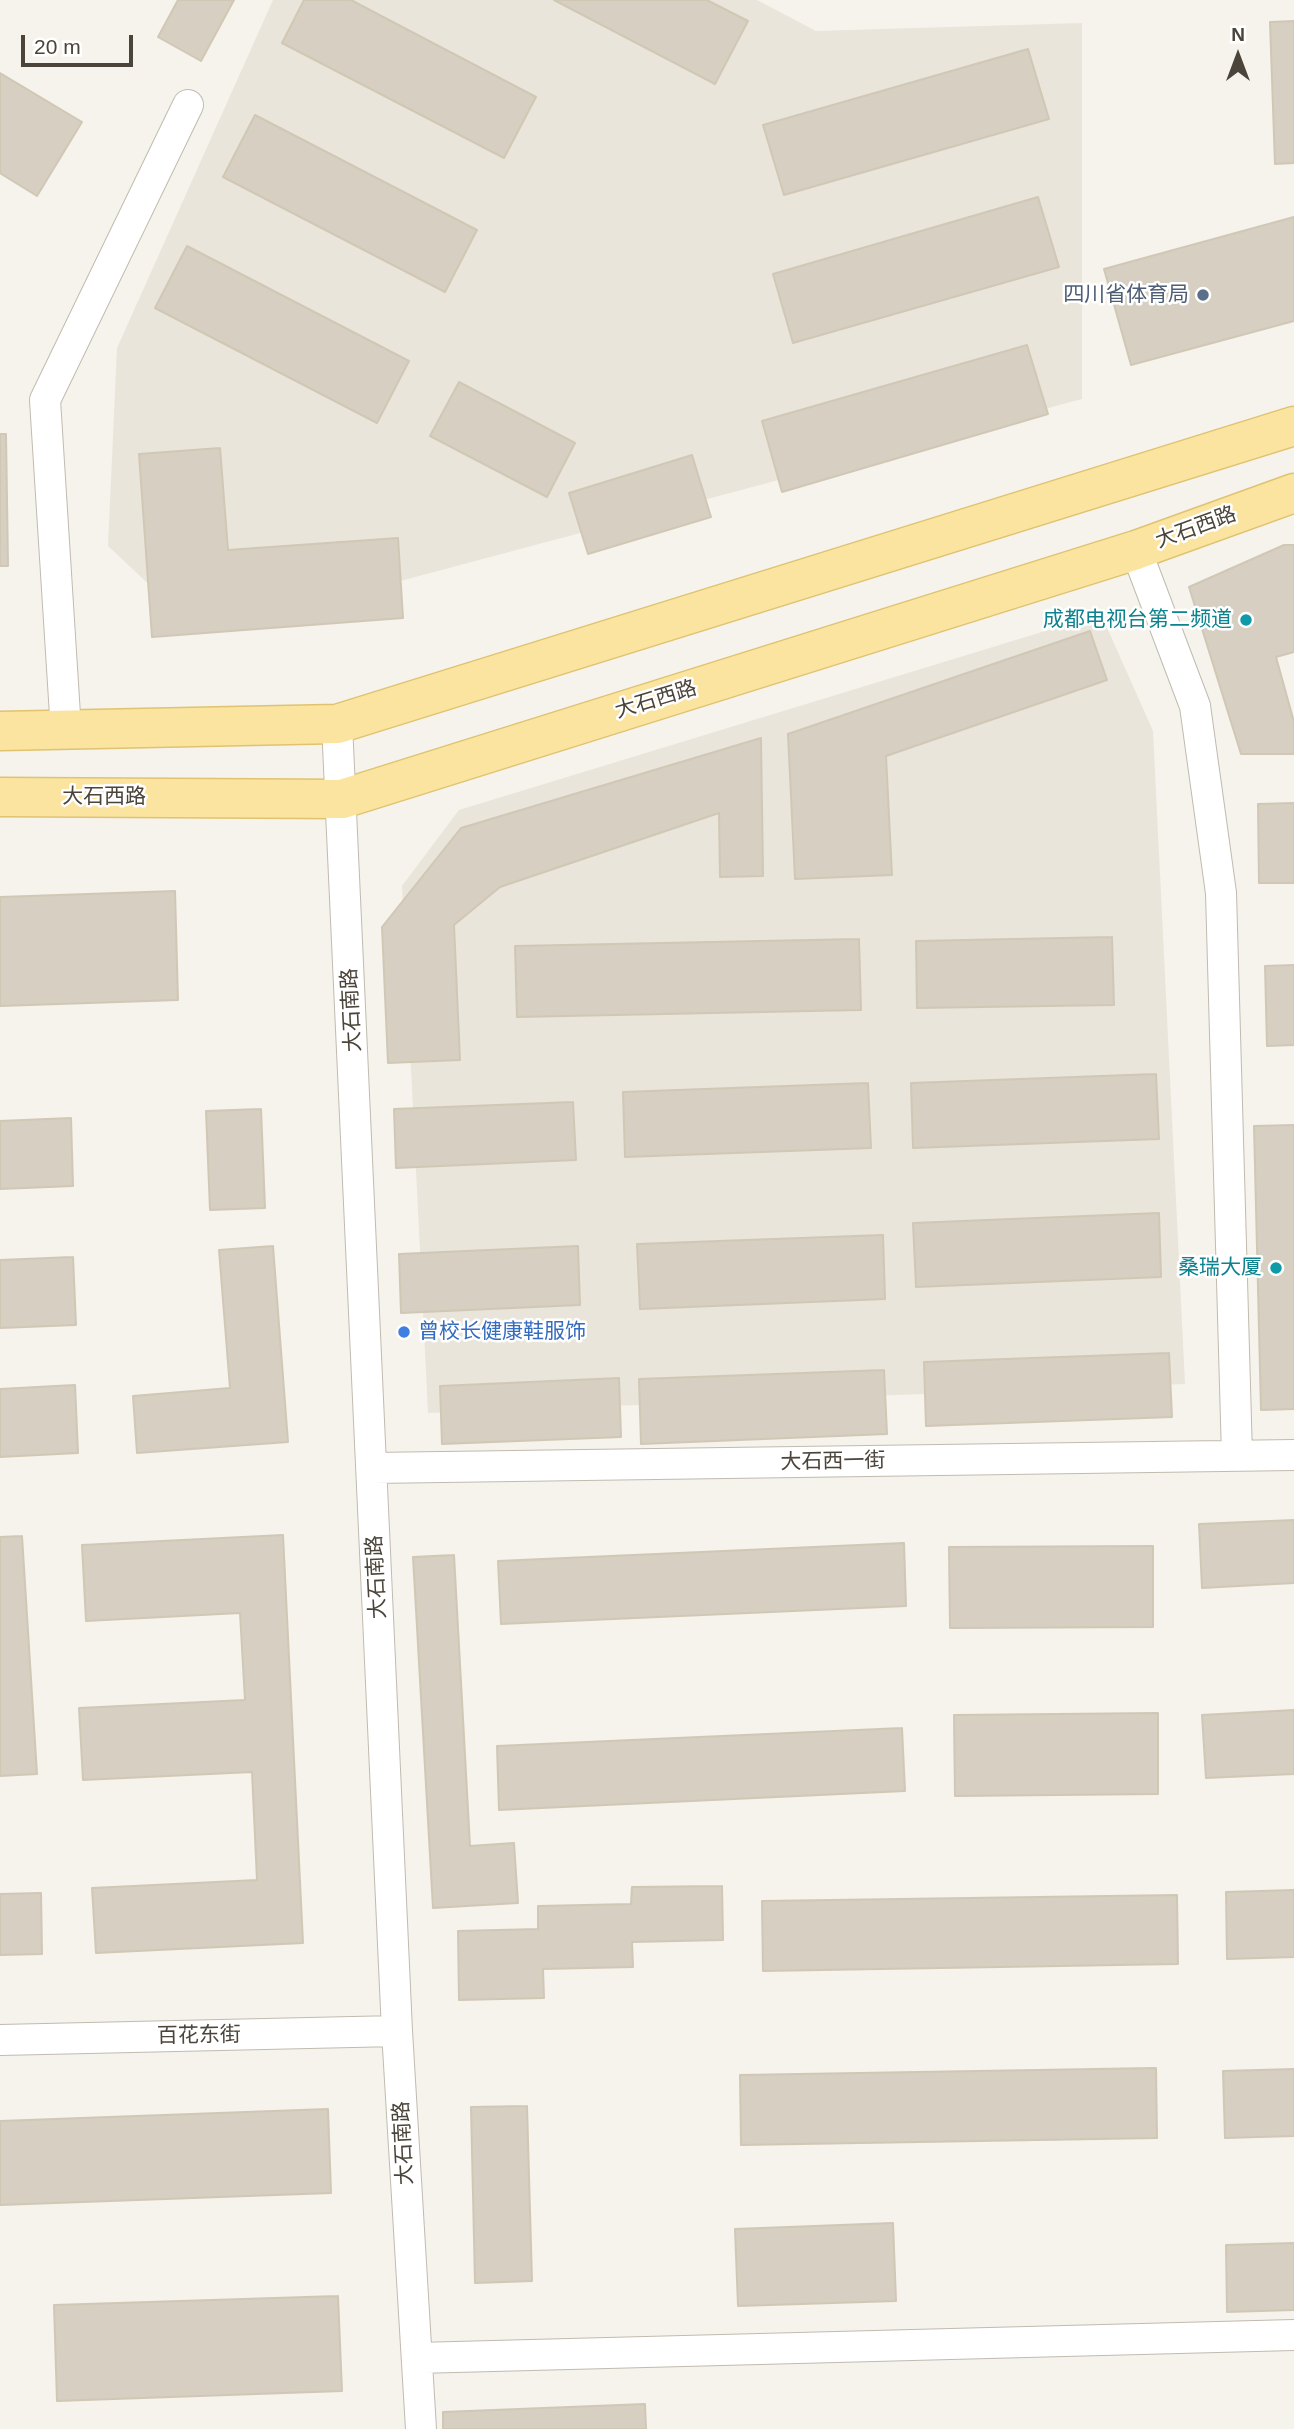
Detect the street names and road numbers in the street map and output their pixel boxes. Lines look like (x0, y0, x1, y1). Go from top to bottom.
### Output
street label: 大石西路 (1152, 502, 1240, 554)
street label: 大石西路 (612, 676, 700, 724)
street label: 大石西路 (62, 784, 146, 810)
street label: 大石南路 (337, 967, 367, 1053)
street label: 大石西一街 (780, 1448, 886, 1476)
street label: 大石南路 (362, 1534, 392, 1620)
street label: 百花东街 (157, 2023, 241, 2049)
street label: 大石南路 (389, 2100, 419, 2186)

